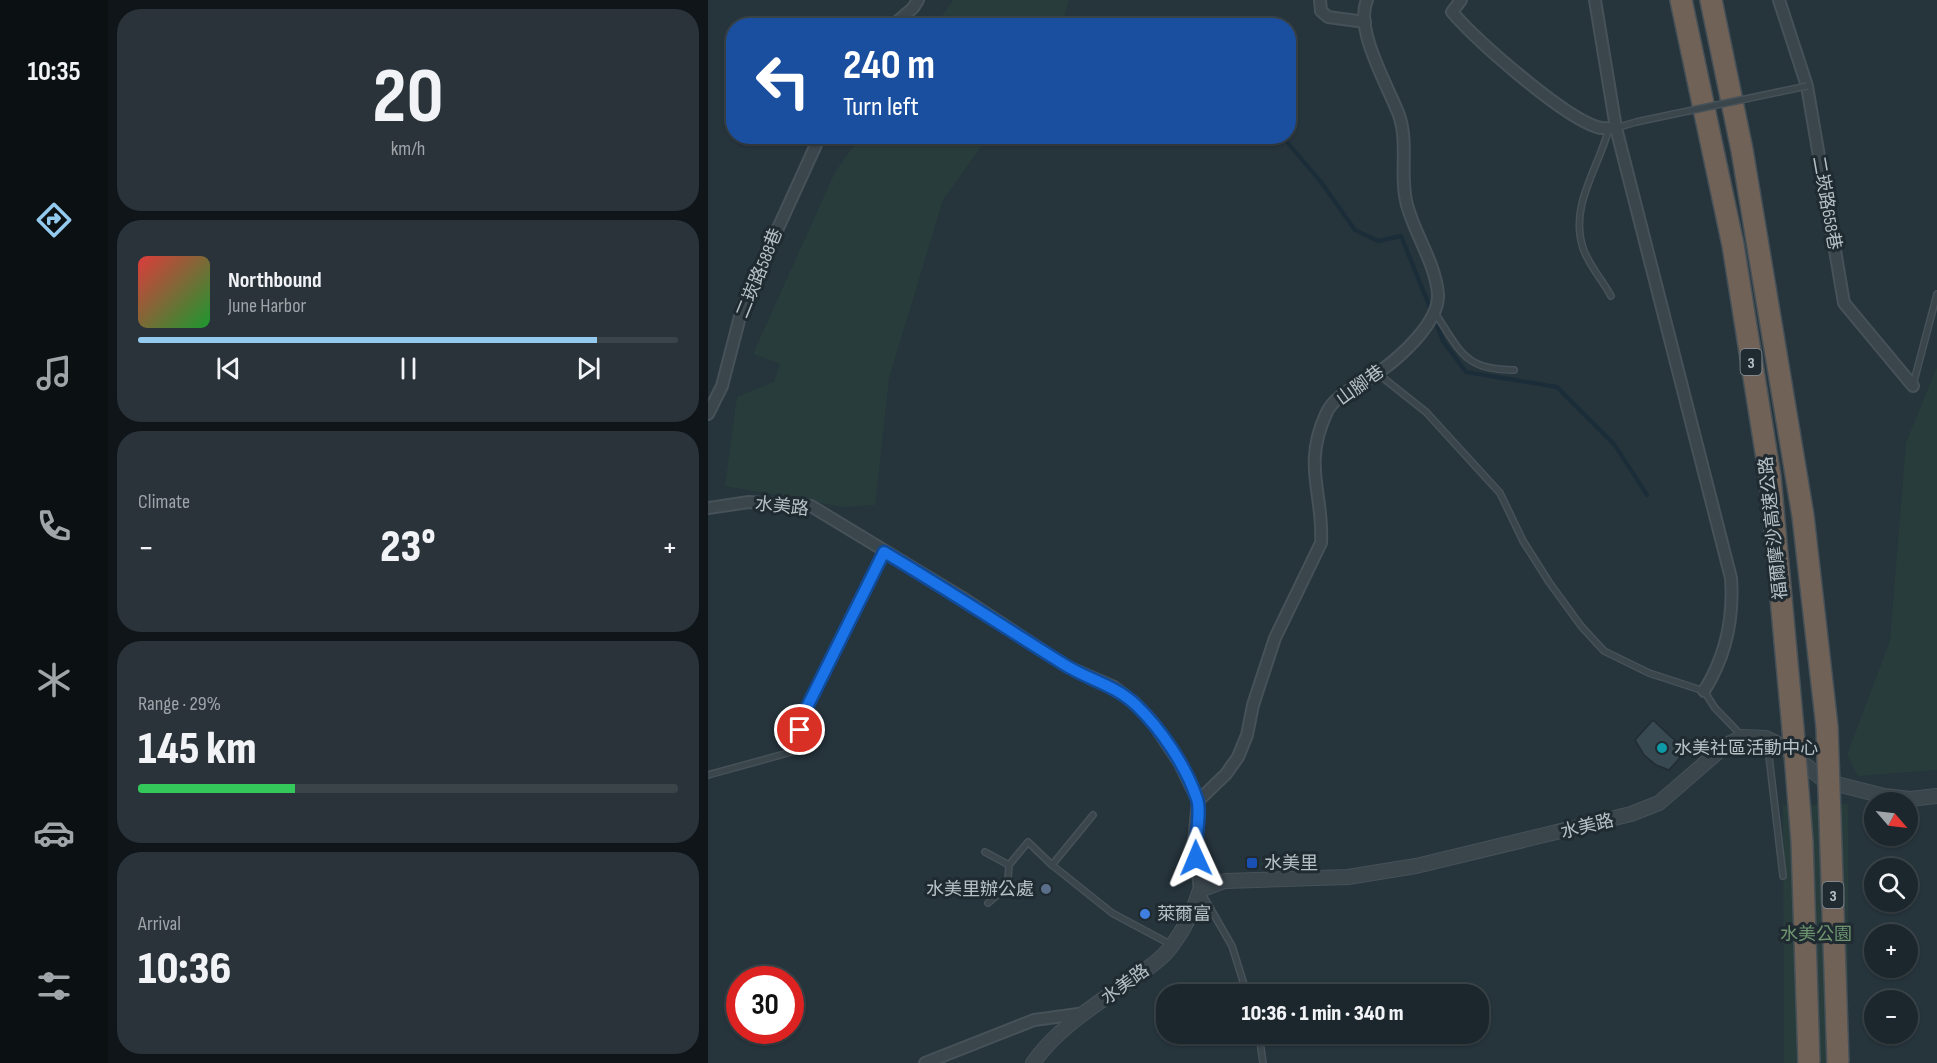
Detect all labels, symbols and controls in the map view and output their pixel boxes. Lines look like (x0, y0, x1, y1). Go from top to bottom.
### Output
text: 240 m (843, 40, 935, 91)
icon: left (744, 42, 822, 120)
text: 20 (372, 51, 444, 144)
text: 10:35 (27, 56, 81, 88)
text: Turn left (843, 91, 919, 123)
text: km/h (391, 137, 425, 161)
street label: 二崁路658巷 (1808, 154, 1845, 252)
icon: directions (33, 199, 75, 241)
street label: 二崁路588巷 (732, 225, 787, 321)
text: Northbound (228, 267, 322, 294)
text: June Harbor (228, 294, 306, 318)
road number: 3 (1740, 349, 1762, 375)
icon: music (33, 352, 75, 394)
icon: previous (212, 352, 245, 385)
icon: pause (392, 352, 425, 385)
icon: next (572, 352, 605, 385)
street label: 山腳巷 (1332, 361, 1388, 410)
street label: 福爾摩沙高速公路 (1756, 455, 1791, 601)
text: Climate (138, 490, 190, 514)
street label: 水美路 (754, 493, 810, 520)
icon: phone (33, 505, 75, 547)
text: 23° (380, 520, 436, 575)
text: − (138, 528, 154, 568)
text: + (662, 528, 678, 568)
icon: climate (33, 659, 75, 701)
text: Range · 29% (138, 692, 221, 716)
pin (774, 704, 825, 755)
icon: arrive (783, 713, 816, 746)
text: 145 km (138, 722, 256, 777)
place label: 水美社區活動中心 (1674, 738, 1818, 759)
marker: 水美社區活動中心 (1655, 741, 1669, 755)
north arrow (1864, 792, 1918, 846)
map controls (1864, 792, 1918, 1044)
street label: 水美路 (1558, 810, 1616, 843)
icon: car (33, 812, 75, 854)
position arrow (1164, 826, 1228, 890)
place label: 水美里 (1264, 853, 1318, 874)
marker: 水美里 (1245, 856, 1259, 870)
button: search (1864, 858, 1918, 912)
place label: 水美里辦公處 (926, 879, 1034, 900)
marker: 水美里辦公處 (1039, 882, 1053, 896)
road number: 3 (1822, 882, 1844, 908)
place label: 萊爾富 (1157, 904, 1211, 925)
marker: 萊爾富 (1138, 907, 1152, 921)
text: Arrival (138, 912, 181, 936)
park label: 水美公園 (1780, 924, 1852, 945)
button: + (1864, 924, 1918, 978)
text: 10:36 (138, 942, 231, 997)
street label: 水美路 (1097, 960, 1153, 1009)
icon: filters (33, 965, 75, 1007)
speed limit sign: 30 (726, 966, 804, 1044)
button: − (1864, 990, 1918, 1044)
text: 10:36 · 1 min · 340 m (1241, 1000, 1404, 1027)

